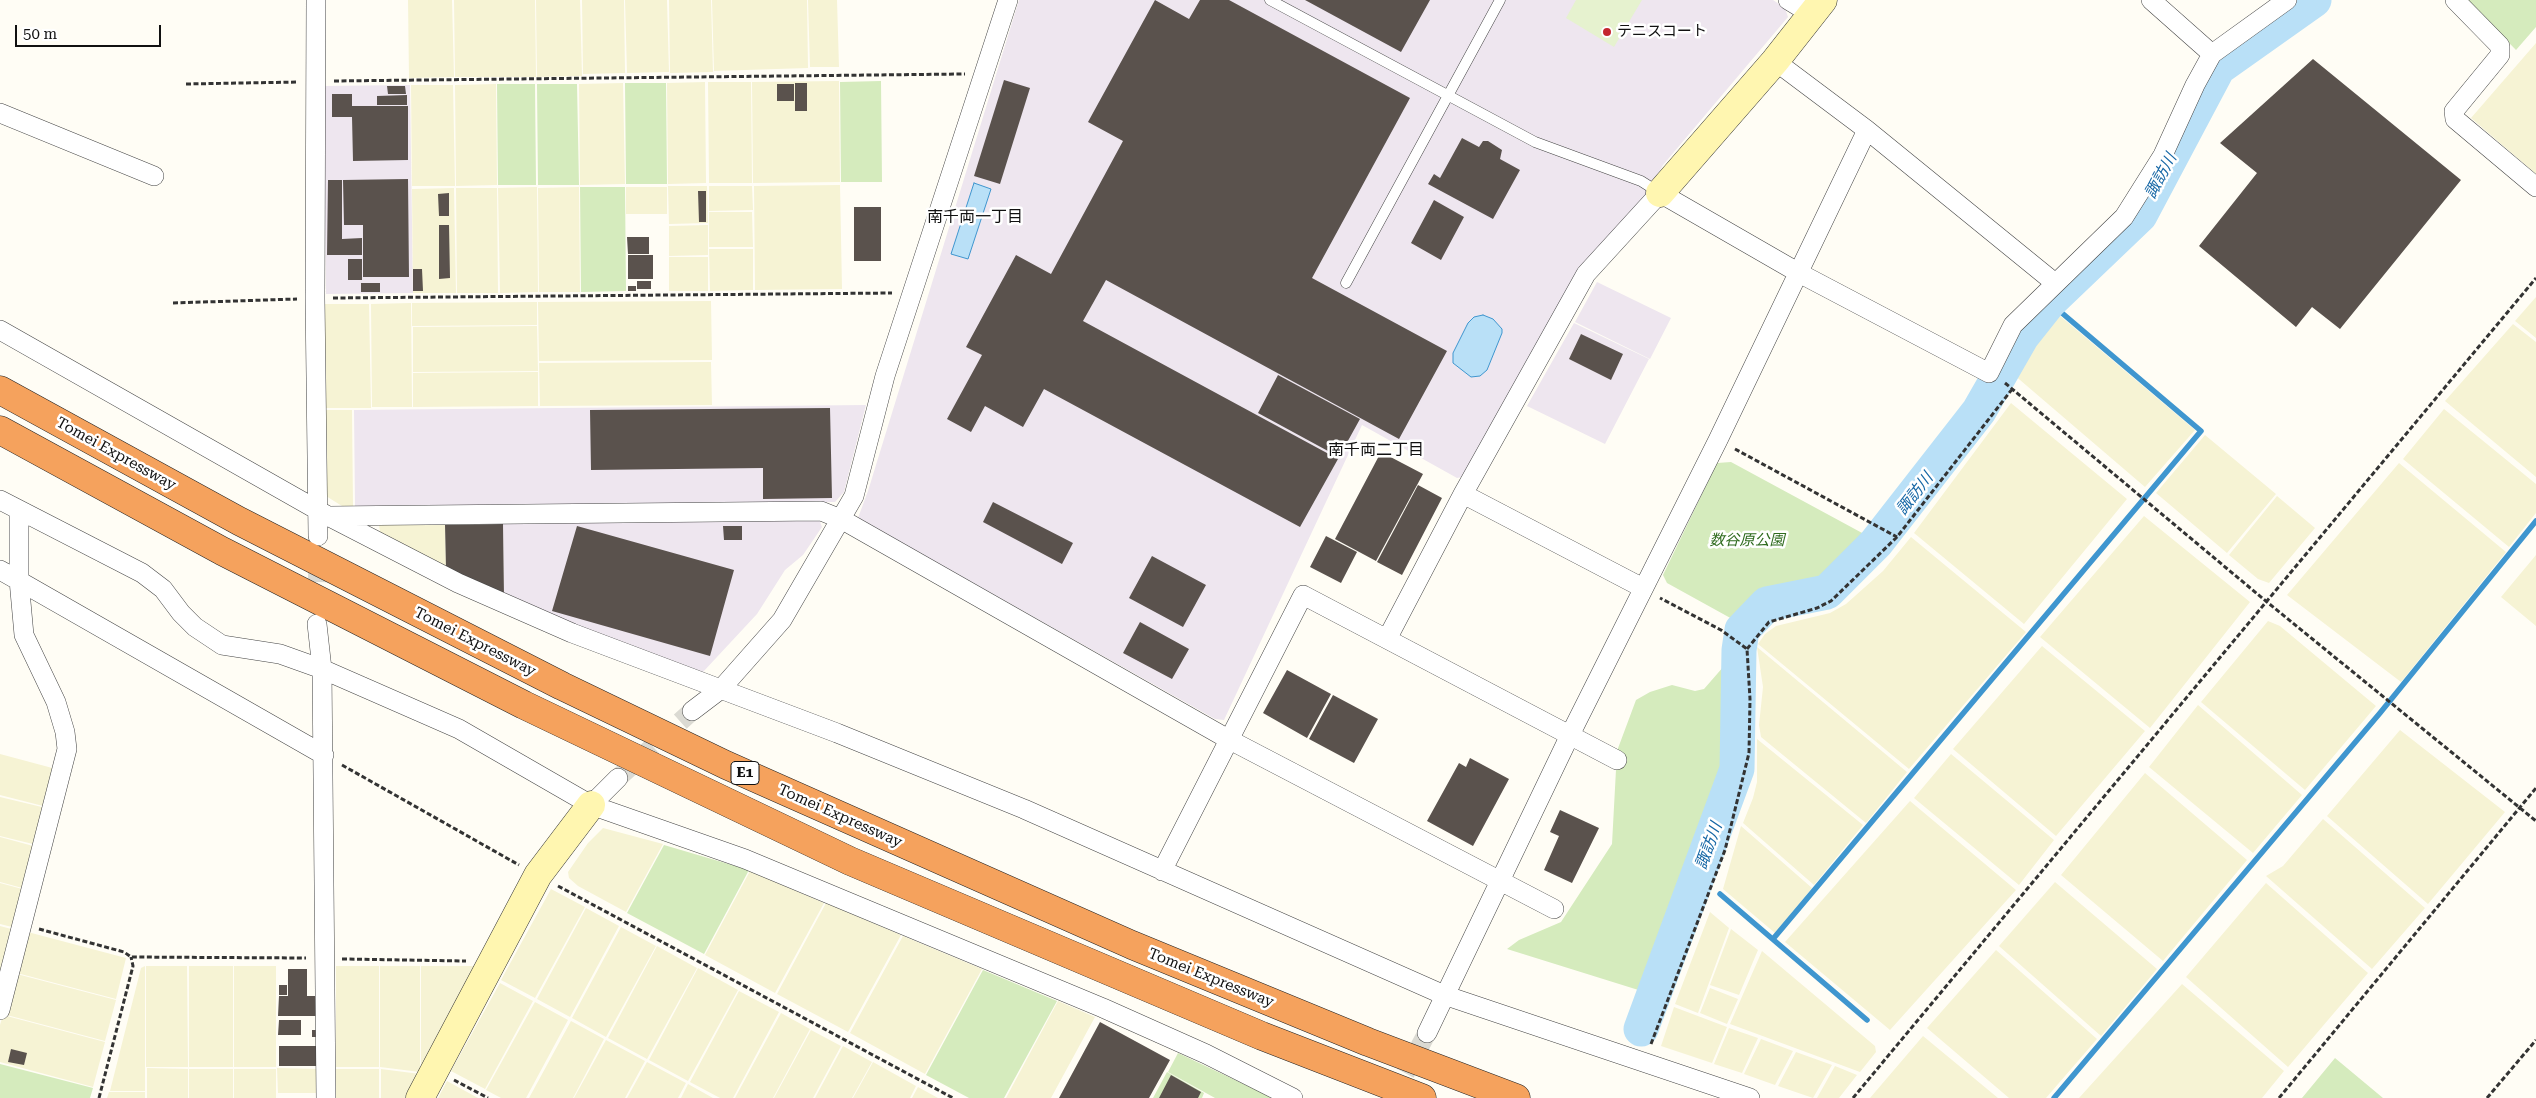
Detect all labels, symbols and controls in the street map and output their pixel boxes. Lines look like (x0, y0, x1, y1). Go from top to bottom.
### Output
scale bar (18, 15, 164, 47)
place label: テニスコート (1617, 23, 1707, 41)
text: 50 m (23, 25, 57, 43)
marker: テニスコート (1601, 26, 1613, 38)
water label: 諏訪川 (2141, 150, 2181, 202)
district label: 南千両一丁目 (927, 207, 1023, 227)
street label: Tomei Expressway (53, 414, 179, 494)
district label: 南千両二丁目 (1328, 440, 1424, 460)
water label: 諏訪川 (1893, 469, 1937, 519)
park label: 数谷原公園 (1710, 532, 1784, 550)
street label: Tomei Expressway (411, 604, 539, 680)
road number: E1 (731, 761, 759, 784)
street label: Tomei Expressway (775, 781, 905, 851)
water label: 諏訪川 (1692, 820, 1726, 872)
street label: Tomei Expressway (1146, 945, 1276, 1011)

